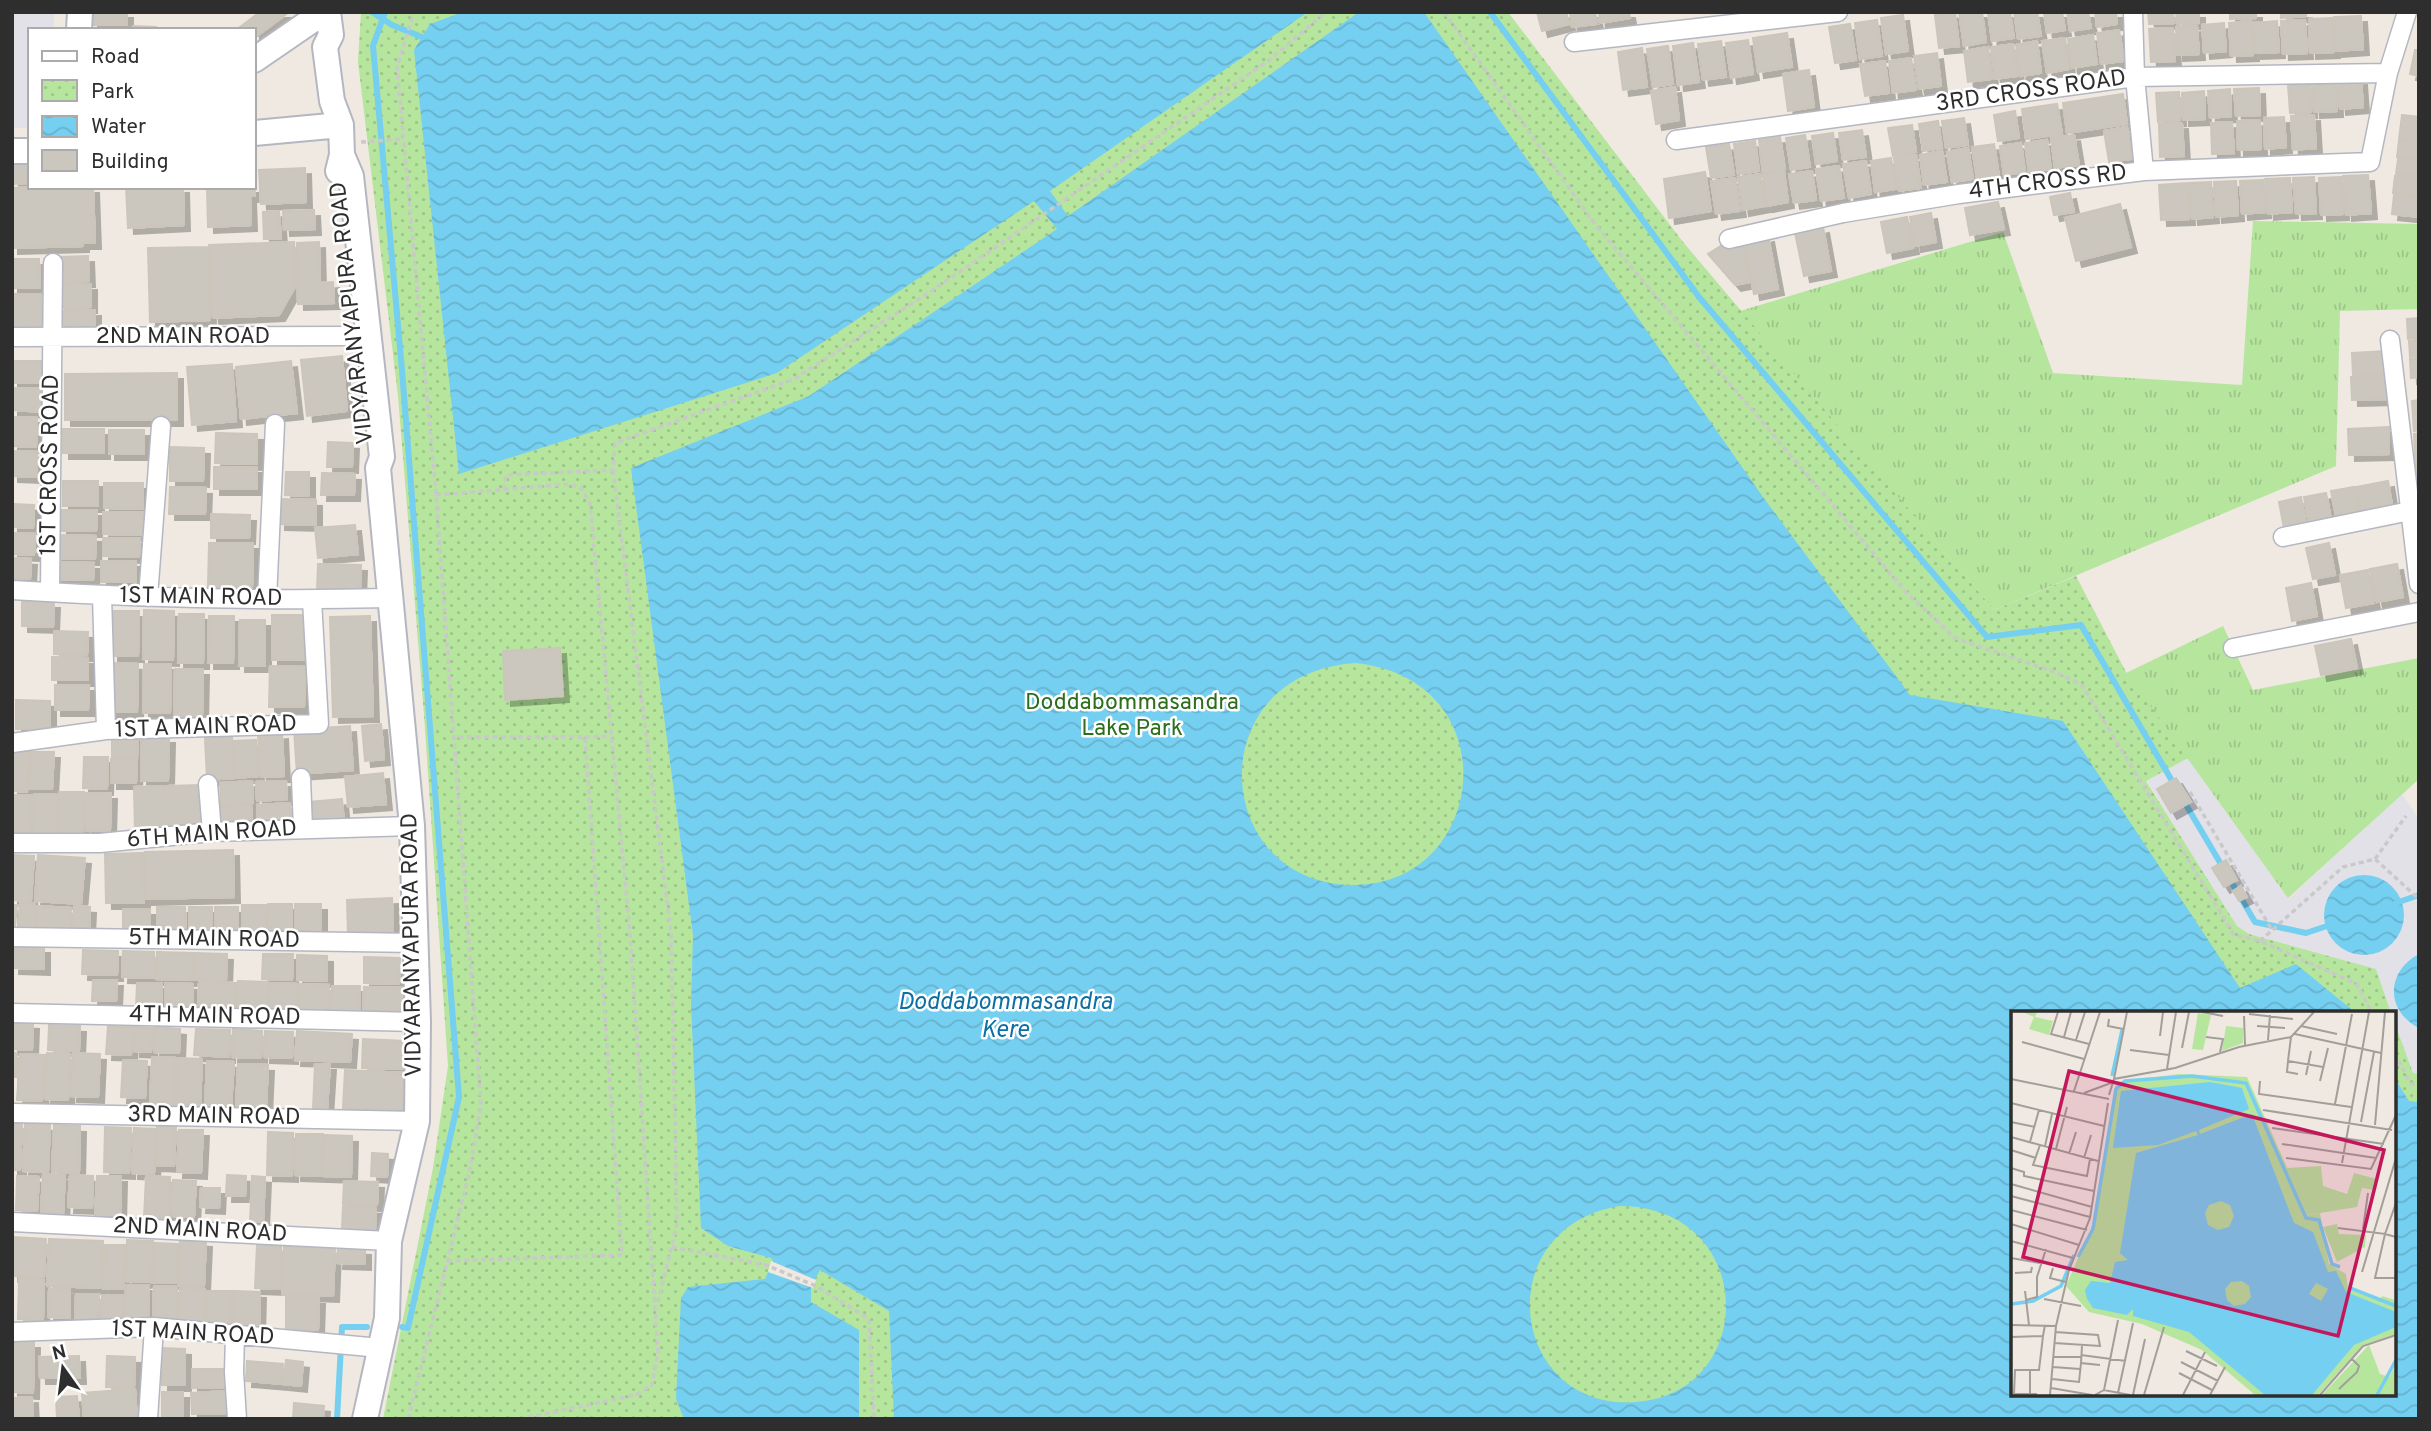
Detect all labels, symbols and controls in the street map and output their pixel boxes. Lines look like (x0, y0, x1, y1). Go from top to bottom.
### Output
legend (28, 28, 256, 189)
text: Road (91, 44, 140, 71)
street label: 3RD CROSS ROAD (1934, 64, 2128, 120)
text: Park (91, 79, 134, 106)
text: Water (91, 114, 146, 141)
text: Building (91, 149, 169, 176)
street label: 4TH CROSS RD (1967, 159, 2129, 207)
street label: VIDYARANYAPURA ROAD (325, 180, 381, 446)
street label: 2ND MAIN ROAD (96, 323, 270, 352)
street label: 1ST CROSS ROAD (35, 374, 67, 556)
street label: 1ST MAIN ROAD (119, 582, 283, 614)
park label: Doddabommasandra Lake Park (1025, 689, 1239, 744)
street label: 1ST A MAIN ROAD (114, 710, 298, 746)
street label: VIDYARANYAPURA ROAD (396, 813, 430, 1077)
street label: 6TH MAIN ROAD (126, 815, 298, 855)
street label: 5TH MAIN ROAD (128, 924, 300, 956)
water label: Doddabommasandra Kere (898, 988, 1113, 1046)
street label: 4TH MAIN ROAD (129, 1001, 301, 1033)
inset map (2011, 1011, 2396, 1396)
street label: 3RD MAIN ROAD (127, 1101, 301, 1133)
street label: 2ND MAIN ROAD (112, 1212, 288, 1250)
street label: 1ST MAIN ROAD (111, 1315, 275, 1353)
north arrow (28, 1333, 98, 1403)
text: N (50, 1340, 69, 1367)

